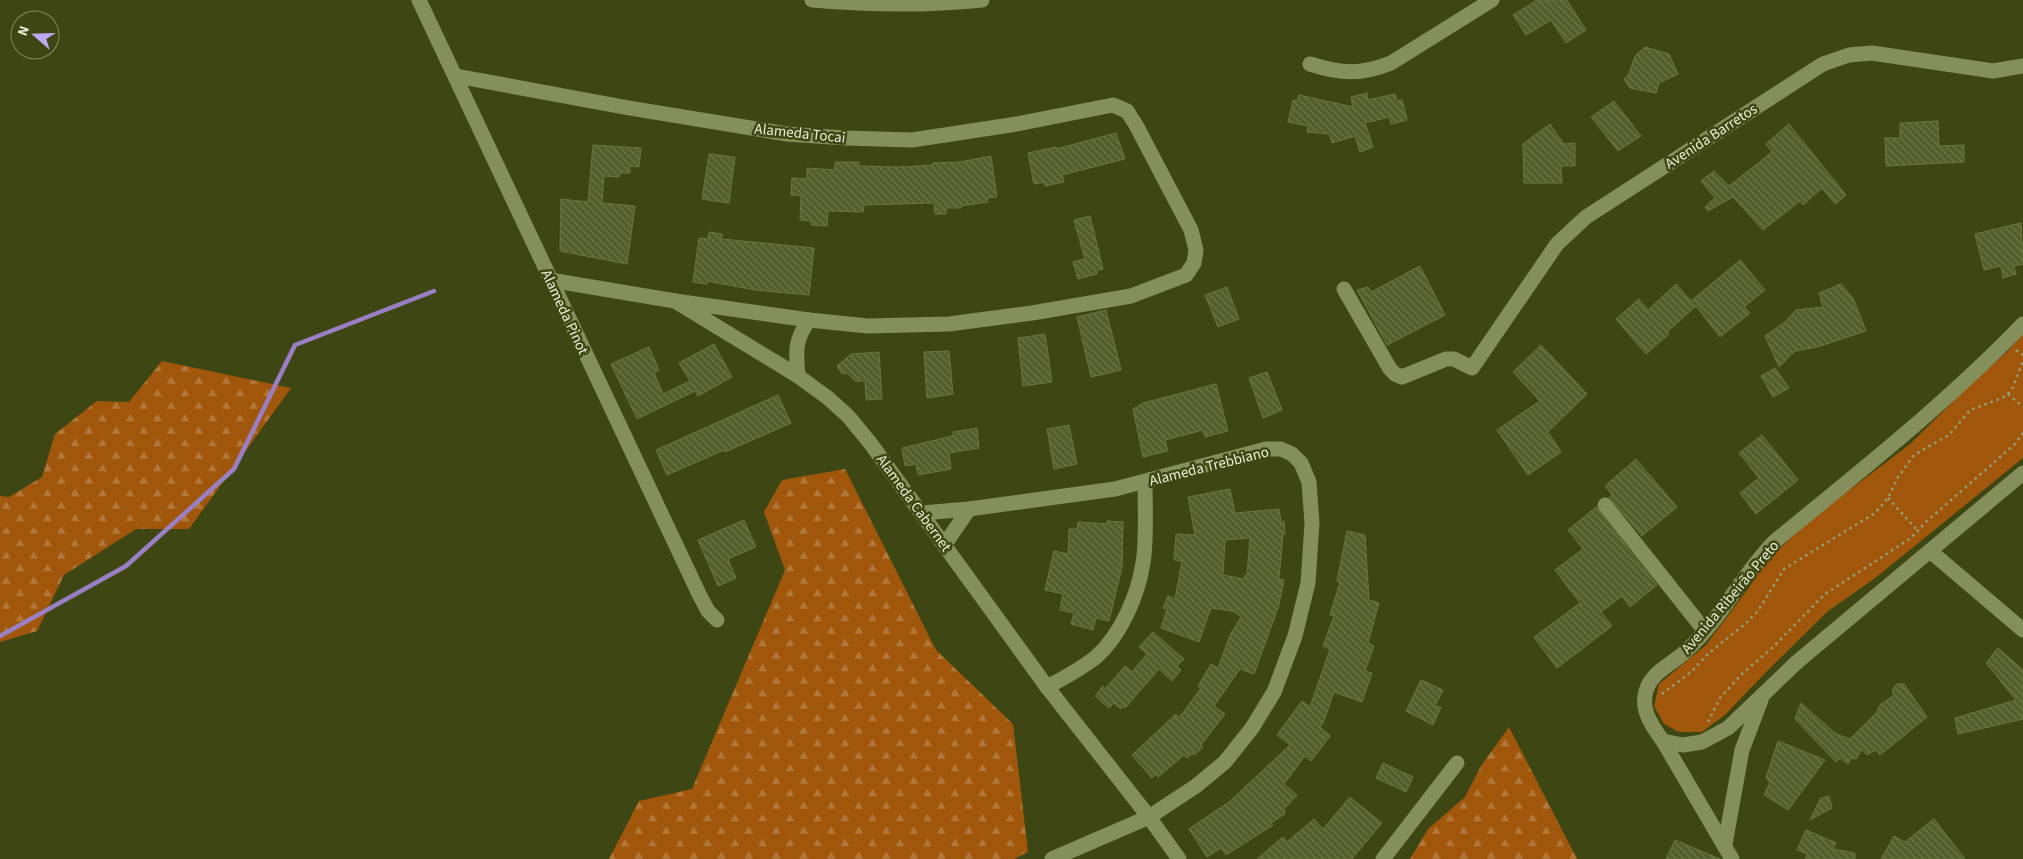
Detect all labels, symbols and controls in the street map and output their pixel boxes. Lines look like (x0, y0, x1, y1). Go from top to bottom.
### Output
north arrow (10, 10, 60, 60)
text: N (13, 23, 35, 39)
street label: Avenida Barretos (1661, 99, 1762, 174)
street label: Alameda Tocai (753, 118, 847, 149)
street label: Alameda Pinot (536, 266, 593, 358)
street label: Alameda Trebbiano (1147, 442, 1271, 491)
street label: Alameda Cabernet (871, 450, 956, 556)
street label: Avenida Ribeirão Preto (1677, 536, 1784, 659)

